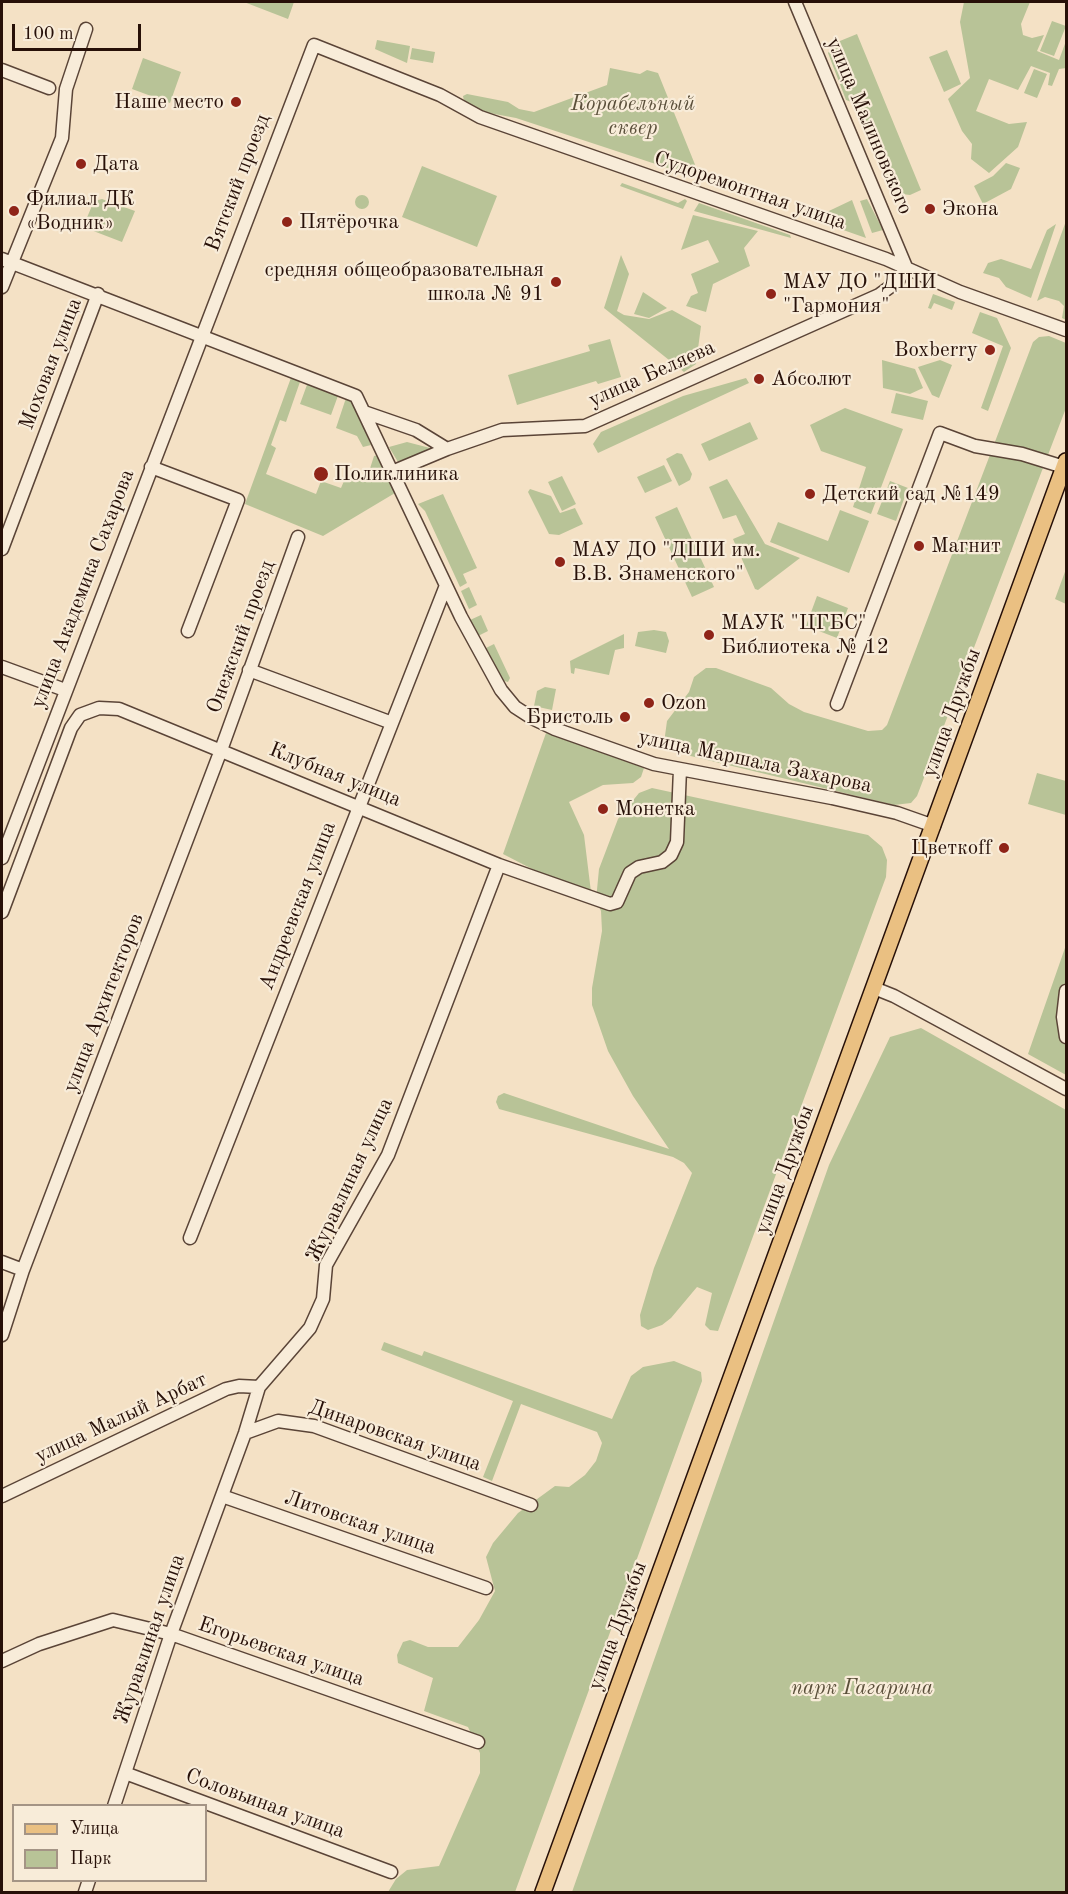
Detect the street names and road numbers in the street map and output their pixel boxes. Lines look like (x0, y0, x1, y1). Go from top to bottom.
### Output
street label: улица Малиновского (820, 34, 918, 218)
street label: Вятский проезд (200, 111, 276, 255)
street label: Судоремонтная улица (650, 146, 850, 236)
street label: Моховая улица (14, 294, 88, 434)
street label: улица Беляева (585, 335, 719, 413)
street label: улица Академика Сахарова (26, 466, 140, 712)
street label: Онежский проезд (202, 557, 280, 717)
street label: улица Дружбы (917, 645, 987, 781)
street label: улица Маршала Захарова (636, 725, 874, 799)
street label: Клубная улица (265, 737, 405, 813)
street label: Андреевская улица (254, 818, 342, 994)
street label: улица Архитекторов (58, 910, 150, 1096)
street label: Журавлиная улица (301, 1094, 399, 1266)
street label: улица Дружбы (750, 1102, 820, 1238)
street label: улица Малый Арбат (31, 1367, 211, 1469)
street label: Динаровская улица (305, 1395, 485, 1477)
street label: Литовская улица (281, 1485, 439, 1561)
street label: Журавлиная улица (109, 1551, 191, 1727)
street label: улица Дружбы (583, 1558, 653, 1694)
street label: Егорьевская улица (195, 1612, 367, 1692)
street label: Соловьиная улица (182, 1763, 348, 1845)

